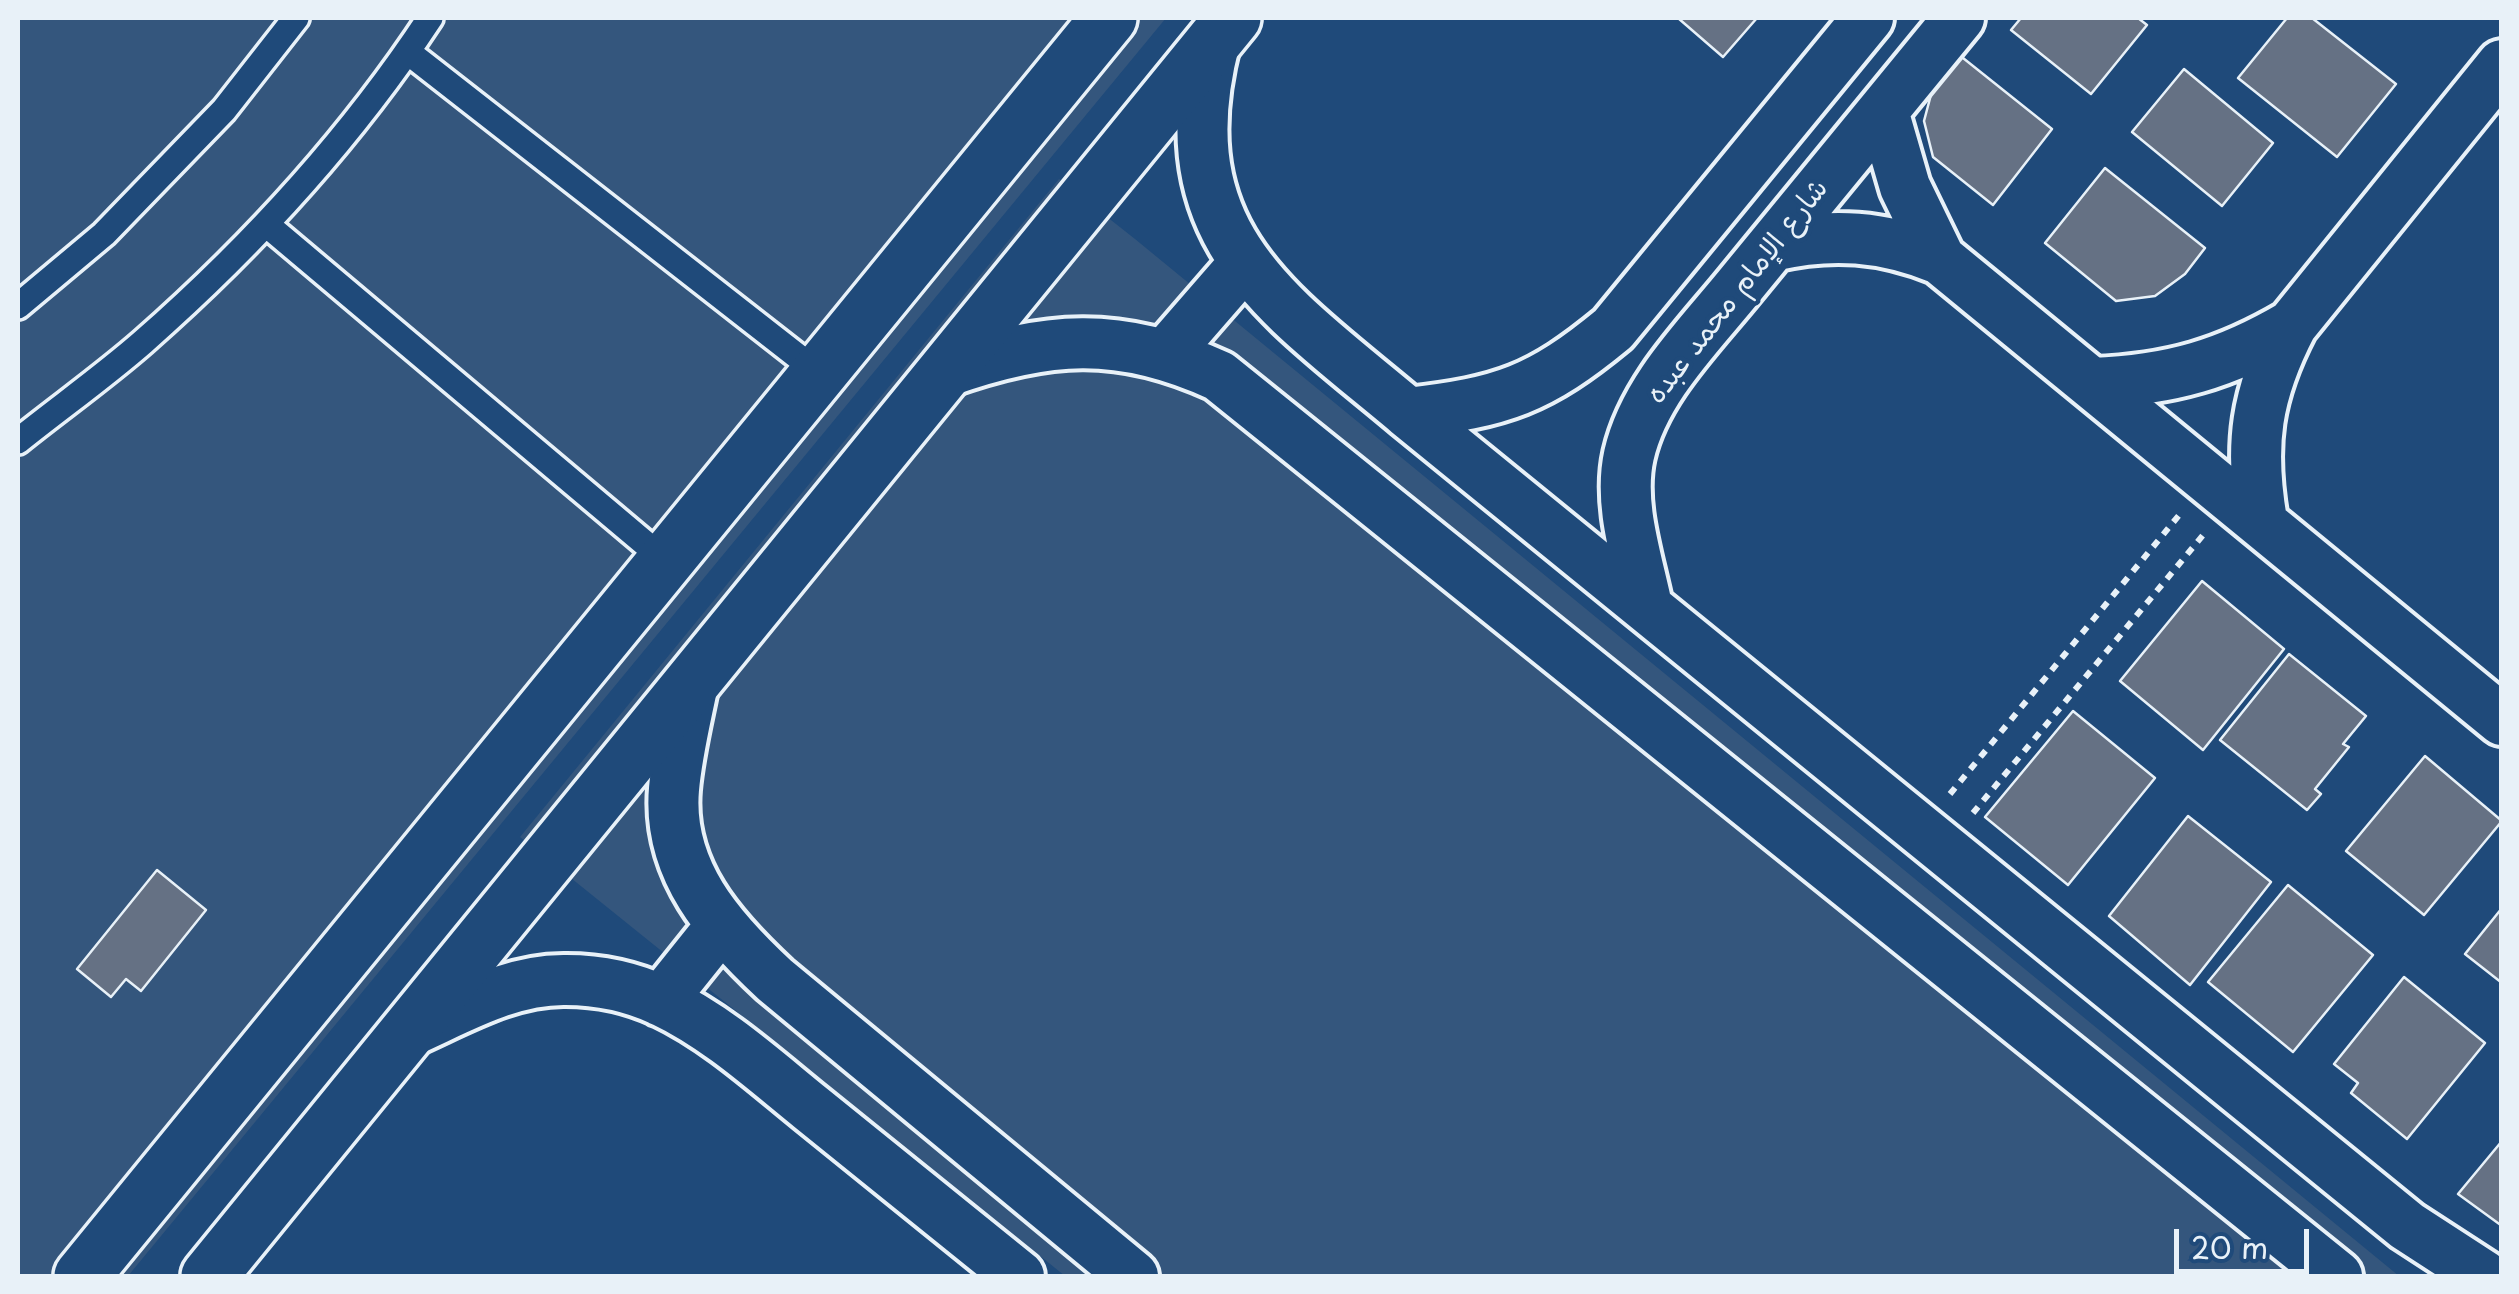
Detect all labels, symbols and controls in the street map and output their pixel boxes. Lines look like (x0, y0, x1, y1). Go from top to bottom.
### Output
street label: شارع الإمام محمد عبده (1640, 173, 1836, 411)
scale bar (2179, 1209, 2314, 1271)
text: 20 m (2191, 1224, 2268, 1269)

